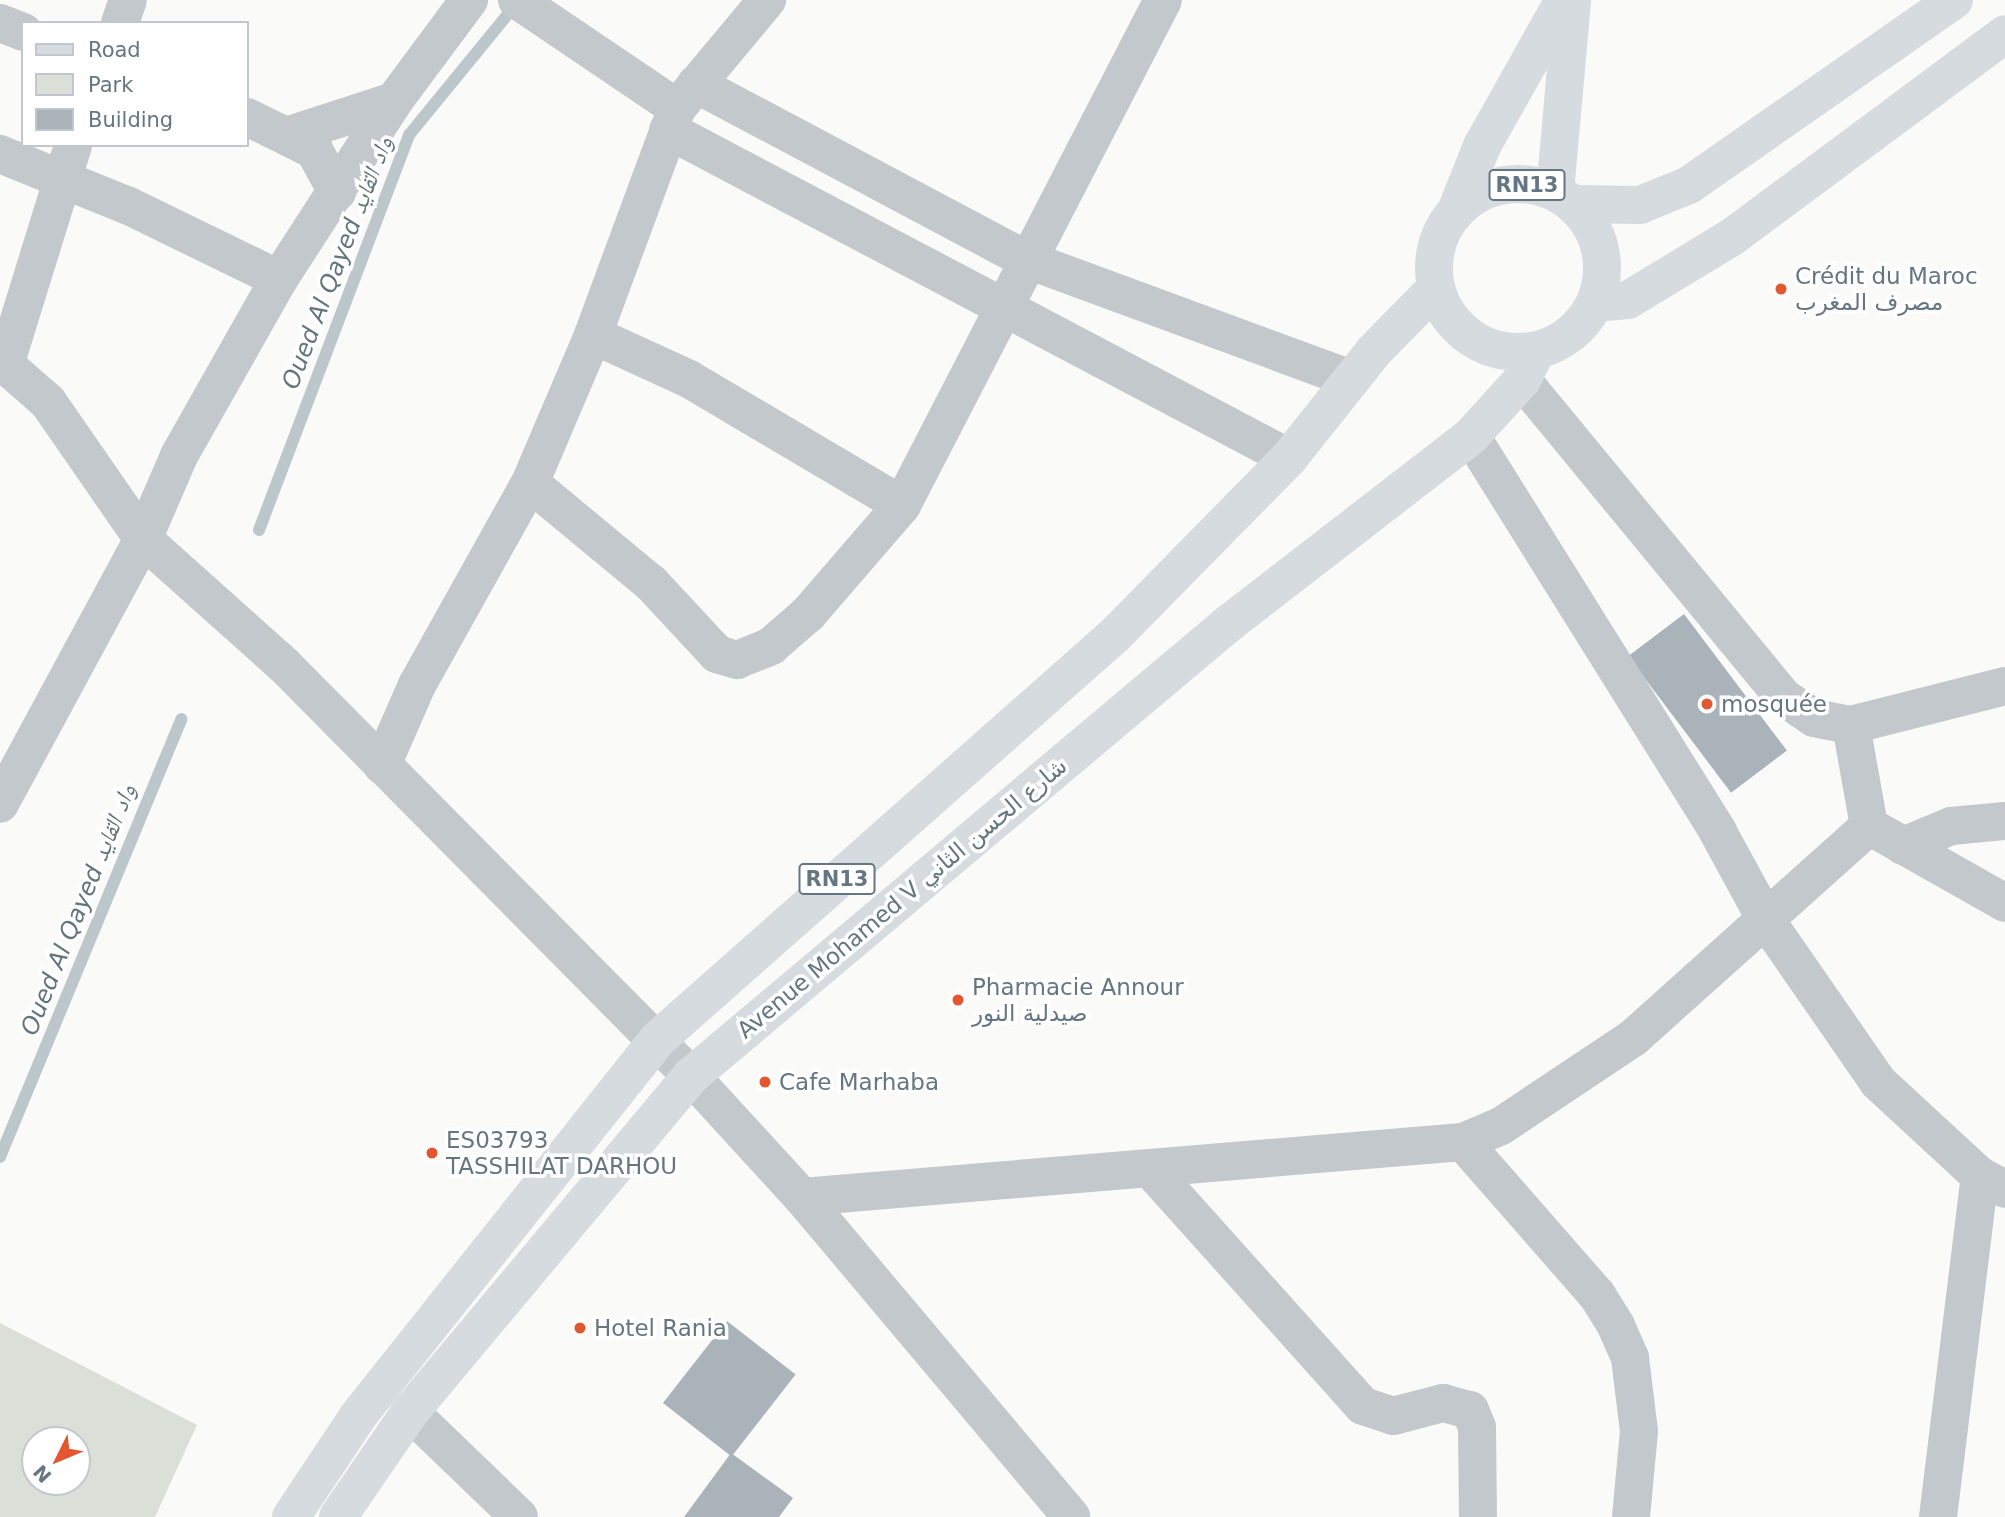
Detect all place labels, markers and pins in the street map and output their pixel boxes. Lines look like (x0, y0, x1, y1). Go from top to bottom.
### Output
place label: Crédit du Maroc مصرف المغرب (1795, 262, 1978, 316)
marker: Crédit du Maroc مصرف المغرب (1773, 281, 1789, 297)
place label: mosquée (1721, 690, 1827, 718)
marker: mosquée (1699, 696, 1715, 712)
place label: Pharmacie Annour صيدلية النور (972, 973, 1184, 1027)
marker: Pharmacie Annour صيدلية النور (950, 992, 966, 1008)
place label: Cafe Marhaba (779, 1068, 939, 1096)
marker: Cafe Marhaba (757, 1074, 773, 1090)
place label: ES03793 TASSHILAT DARHOU (446, 1126, 677, 1180)
marker: ES03793 TASSHILAT DARHOU (424, 1145, 440, 1161)
place label: Hotel Rania (594, 1314, 727, 1342)
marker: Hotel Rania (572, 1320, 588, 1336)

